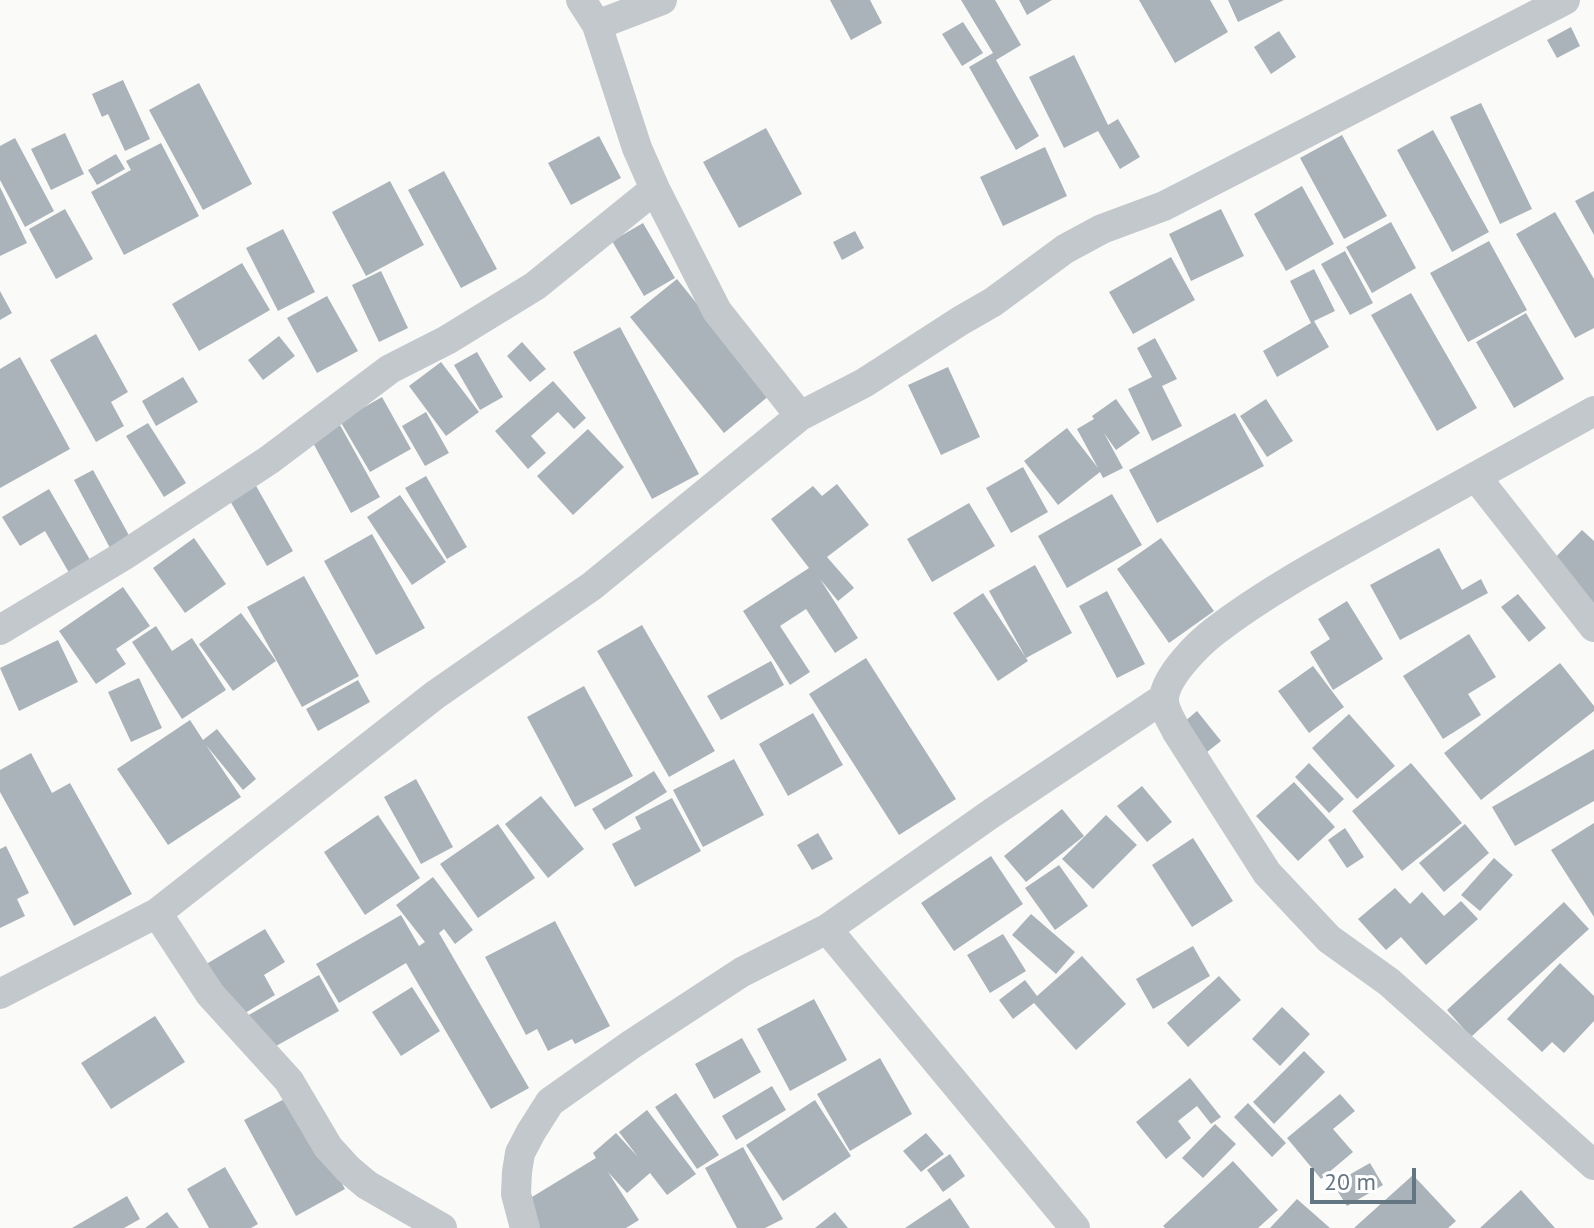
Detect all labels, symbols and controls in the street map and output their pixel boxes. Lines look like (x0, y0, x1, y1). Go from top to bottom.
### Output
scale bar (1314, 1152, 1420, 1202)
text: 20 m (1324, 1166, 1376, 1197)

